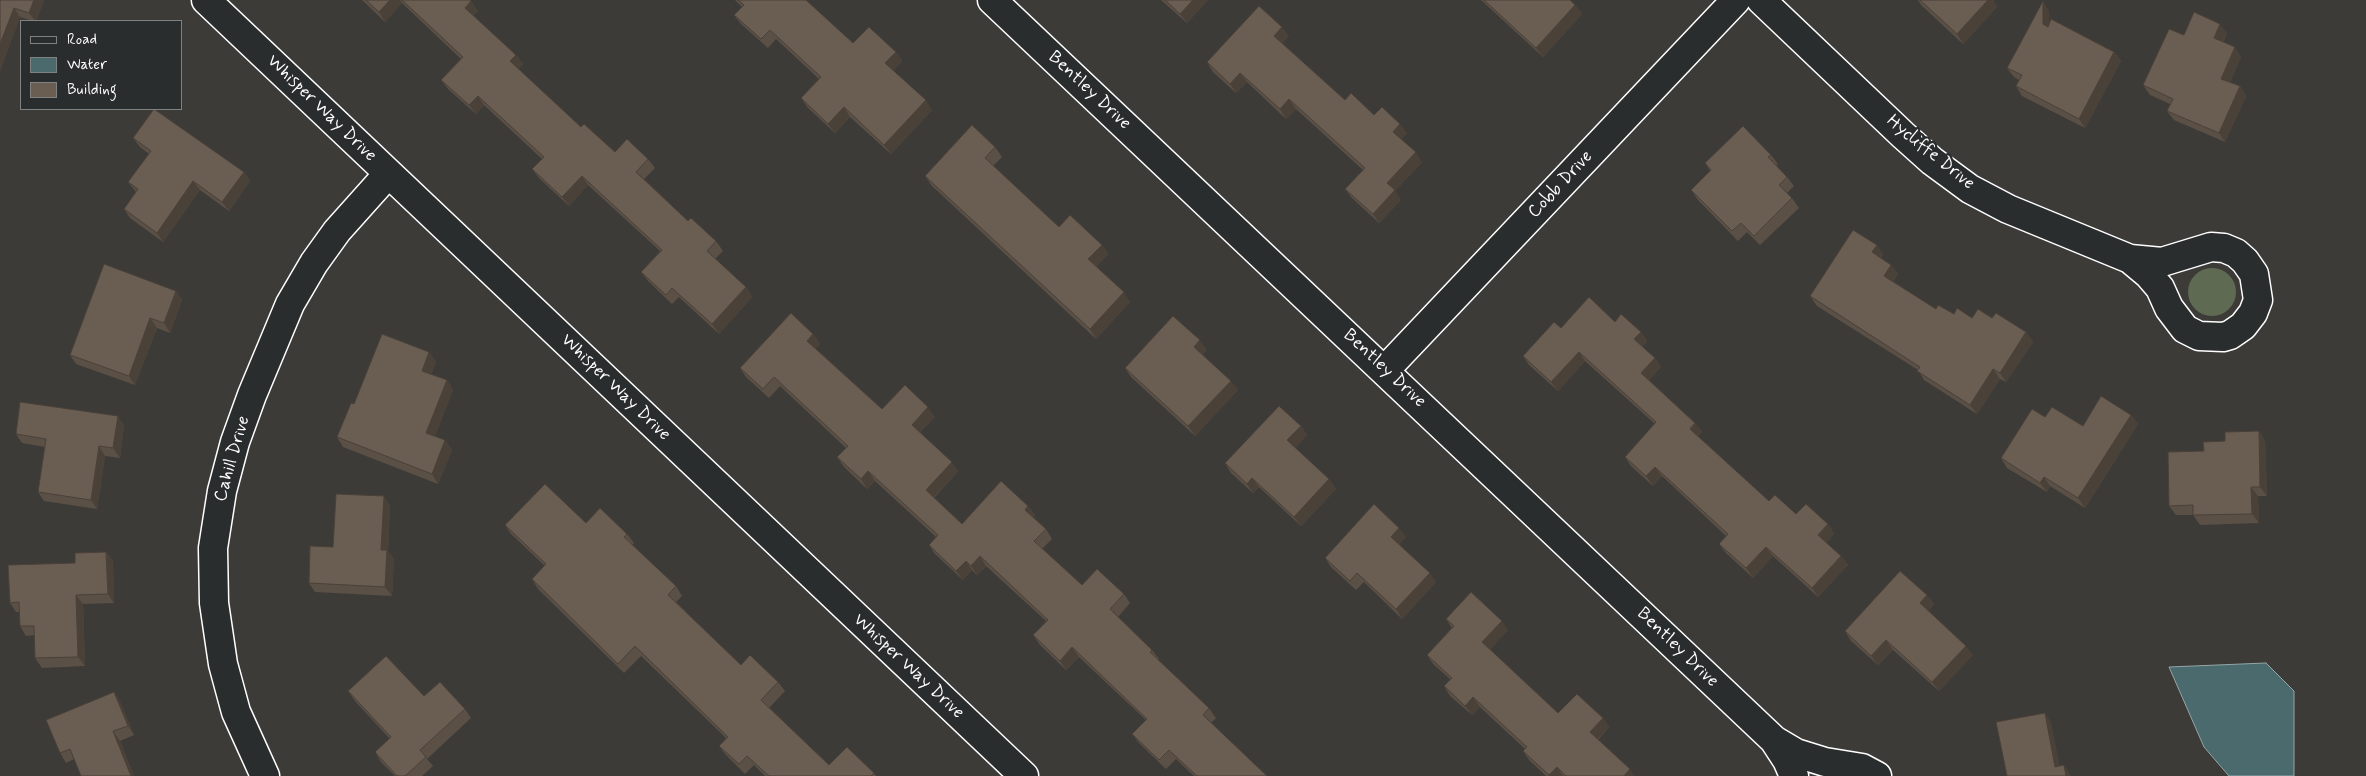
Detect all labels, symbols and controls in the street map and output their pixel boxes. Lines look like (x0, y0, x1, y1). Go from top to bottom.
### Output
legend (20, 20, 182, 110)
text: Road (67, 30, 97, 50)
street label: Bentley Drive (1043, 47, 1135, 135)
street label: Whisper Way Drive (262, 51, 380, 167)
text: Water (67, 55, 107, 75)
text: Building (67, 80, 117, 100)
street label: Hycliffe Drive (1882, 111, 1978, 195)
street label: Cobb Drive (1524, 147, 1598, 223)
street label: Bentley Drive (1338, 325, 1430, 413)
street label: Whisper Way Drive (556, 330, 674, 446)
street label: Cahill Drive (210, 414, 256, 504)
street label: Bentley Drive (1632, 604, 1722, 692)
street label: Whisper Way Drive (848, 610, 968, 724)

